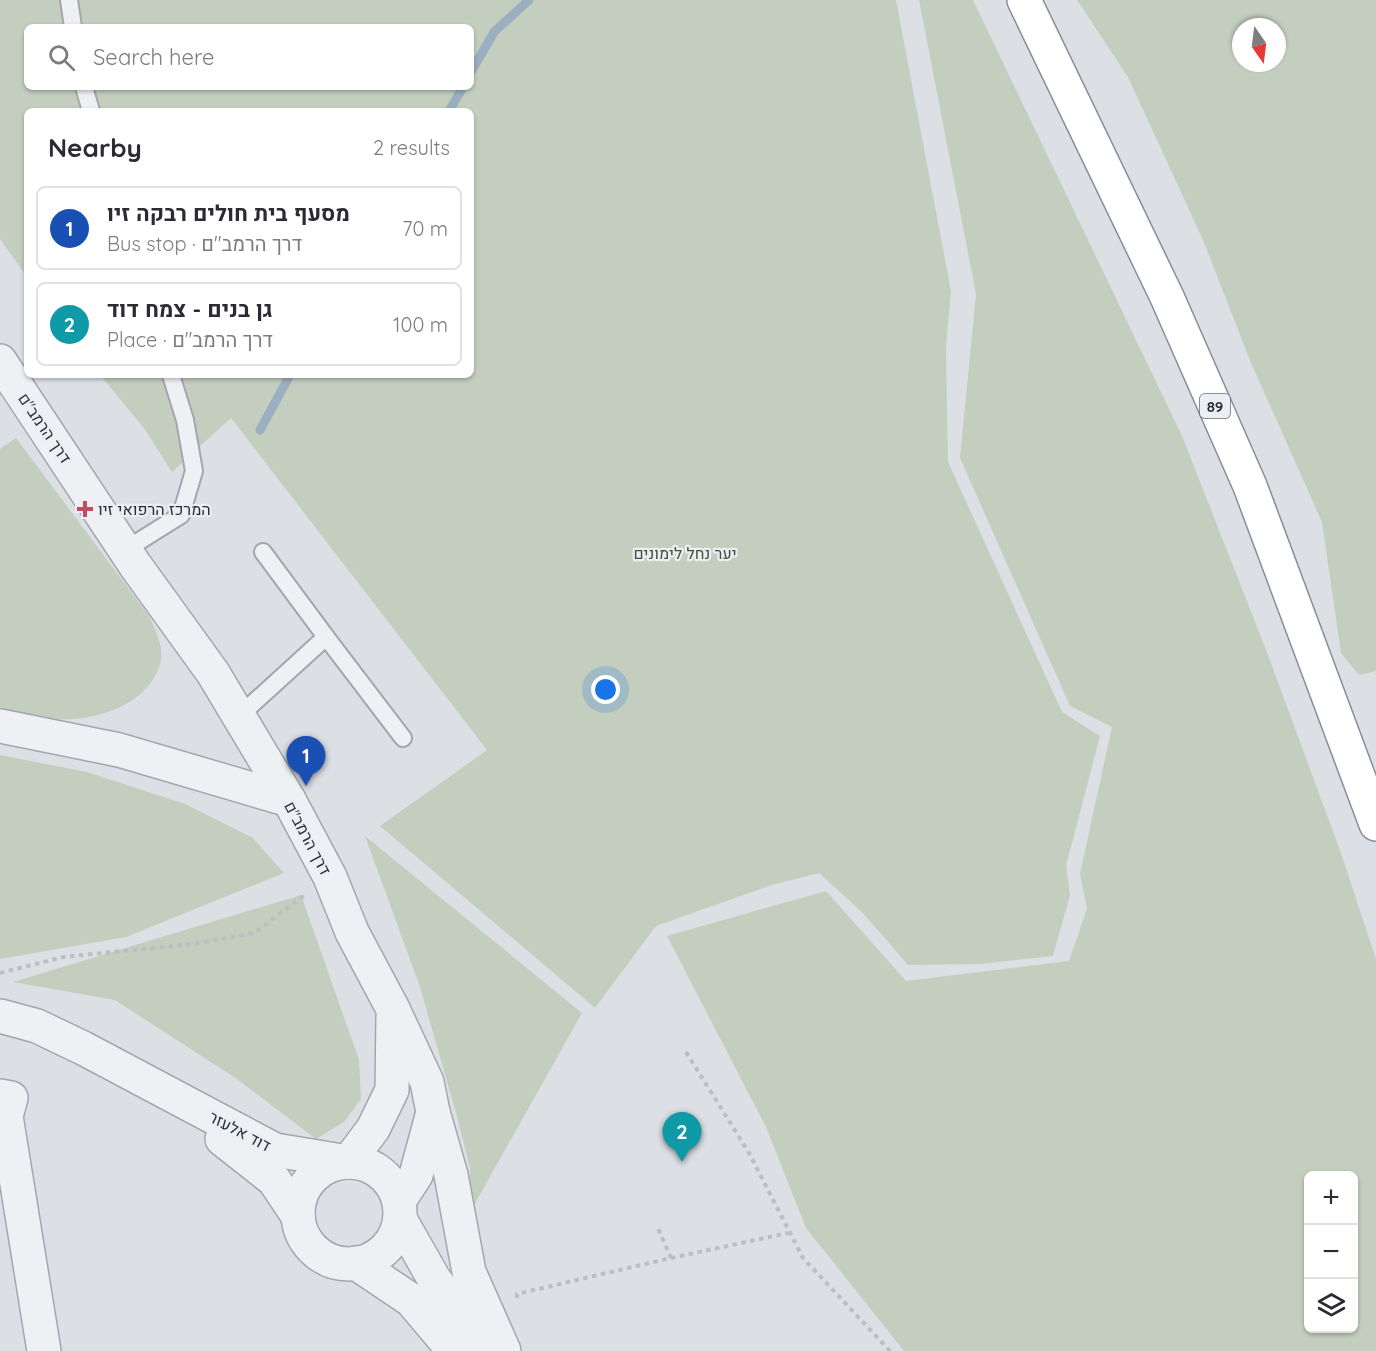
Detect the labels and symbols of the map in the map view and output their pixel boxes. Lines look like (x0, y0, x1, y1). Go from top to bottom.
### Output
north arrow (1232, 18, 1286, 72)
street label: דרך הרמב"ם (14, 389, 76, 467)
road number: 89 (1200, 394, 1230, 418)
place label: המרכז הרפואי זיו (98, 499, 211, 519)
marker: המרכז הרפואי זיו (76, 500, 94, 518)
park label: יער נחל לימונים (633, 543, 737, 563)
your location (591, 675, 620, 704)
pin: 1 (286, 736, 326, 786)
street label: דרך הרמב"ם (280, 798, 336, 878)
street label: דוד אלעזר (206, 1106, 274, 1156)
pin: 2 (662, 1112, 702, 1162)

